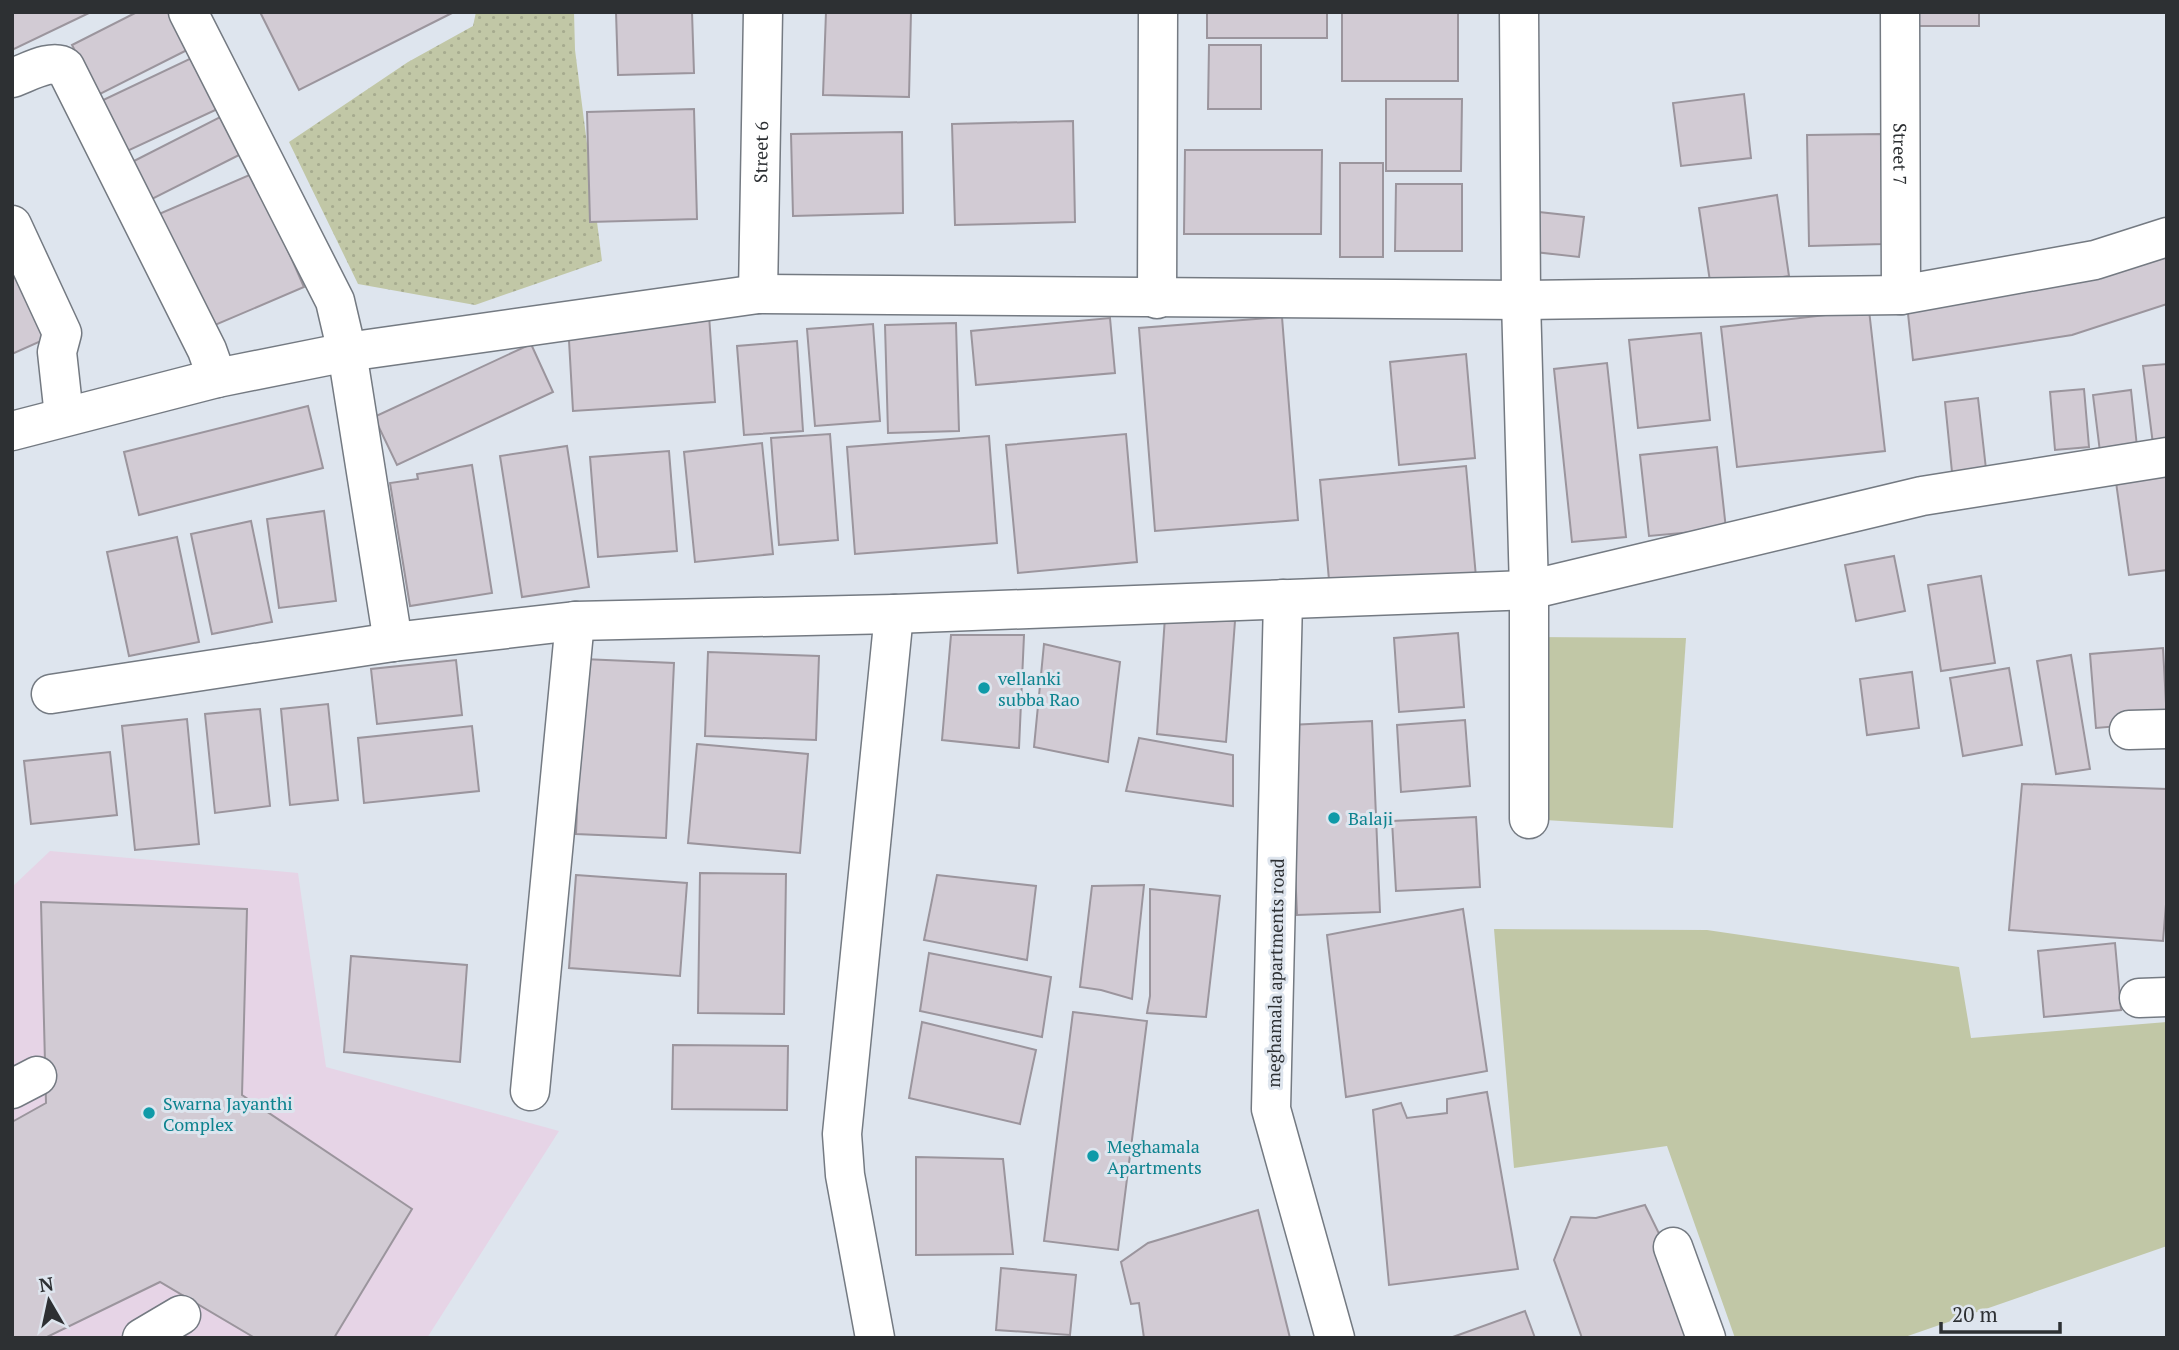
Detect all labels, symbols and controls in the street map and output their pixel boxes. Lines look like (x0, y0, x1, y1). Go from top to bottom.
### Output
street label: Street 6 (748, 120, 773, 183)
street label: Street 7 (1888, 123, 1913, 185)
place label: vellanki subba Rao (997, 666, 1080, 711)
marker: vellanki subba Rao (976, 680, 992, 696)
place label: Balaji (1348, 806, 1393, 830)
marker: Balaji (1326, 810, 1342, 826)
street label: meghamala apartments road (1261, 858, 1289, 1088)
place label: Swarna Jayanthi Complex (163, 1091, 293, 1136)
marker: Swarna Jayanthi Complex (141, 1105, 157, 1121)
place label: Meghamala Apartments (1107, 1134, 1202, 1179)
marker: Meghamala Apartments (1085, 1148, 1101, 1164)
north arrow (14, 1266, 84, 1336)
text: N (37, 1270, 56, 1297)
scale bar (1941, 1290, 2060, 1334)
text: 20 m (1952, 1300, 1998, 1328)

